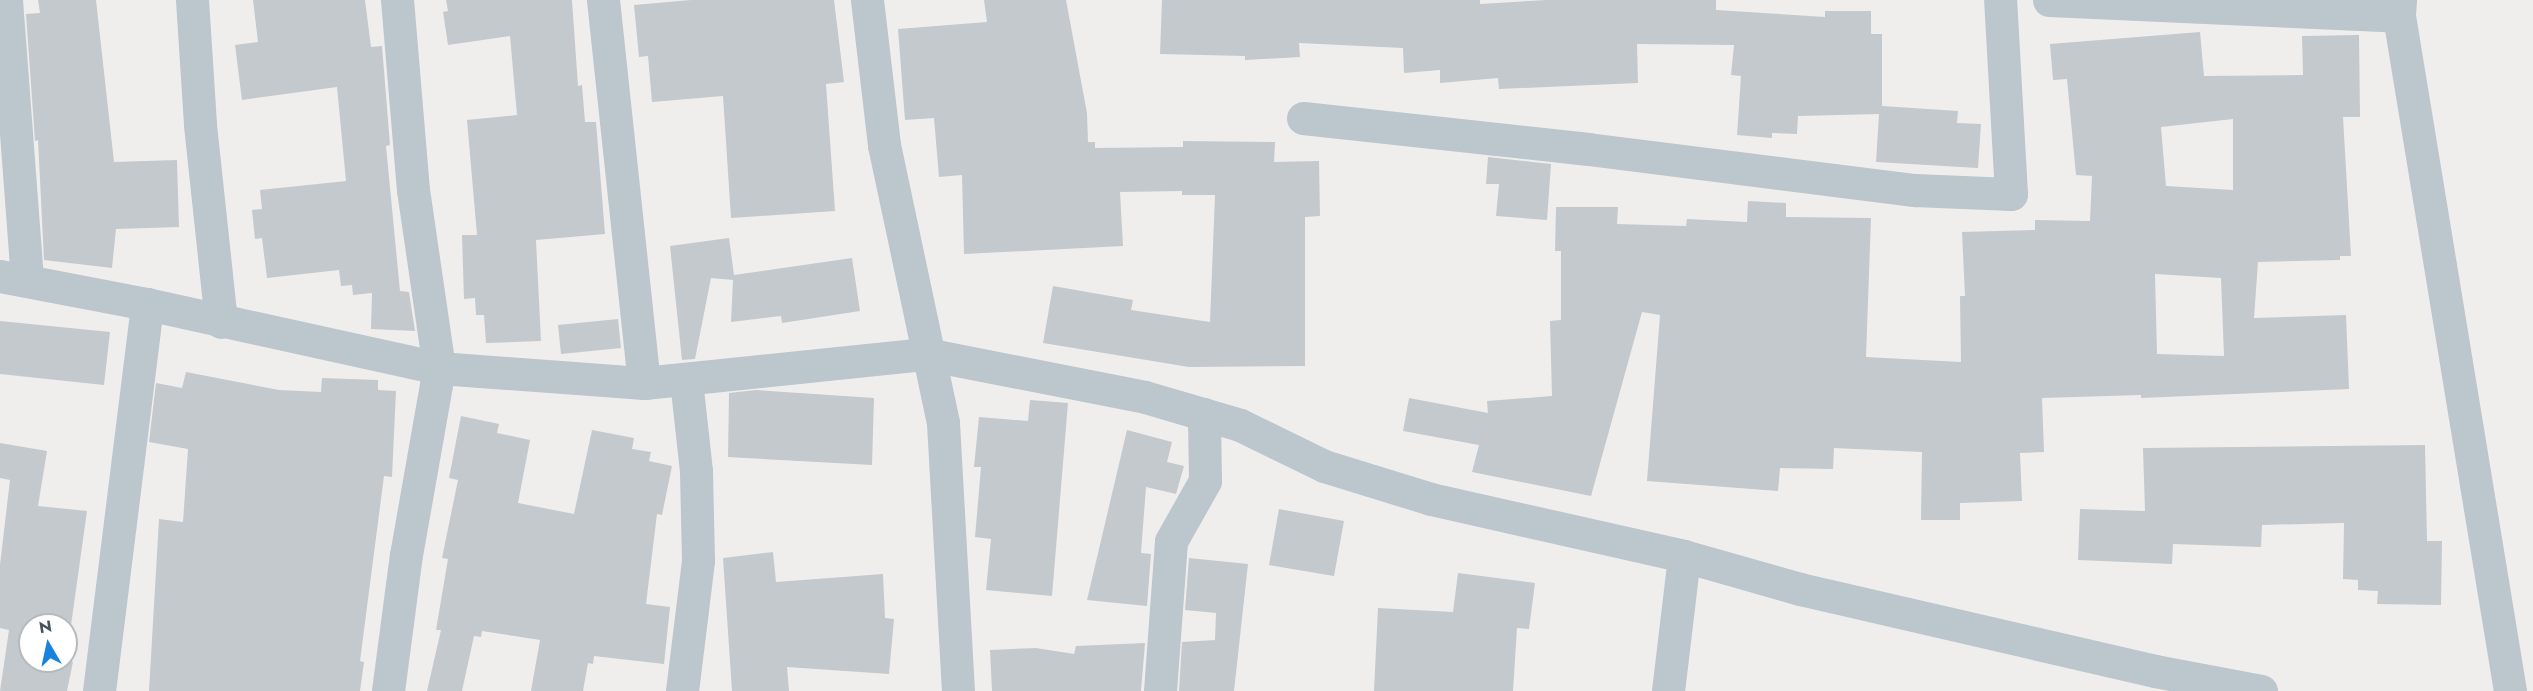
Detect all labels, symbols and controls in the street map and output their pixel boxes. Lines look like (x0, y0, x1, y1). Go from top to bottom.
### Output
north arrow (18, 613, 78, 673)
text: N (37, 614, 53, 639)

